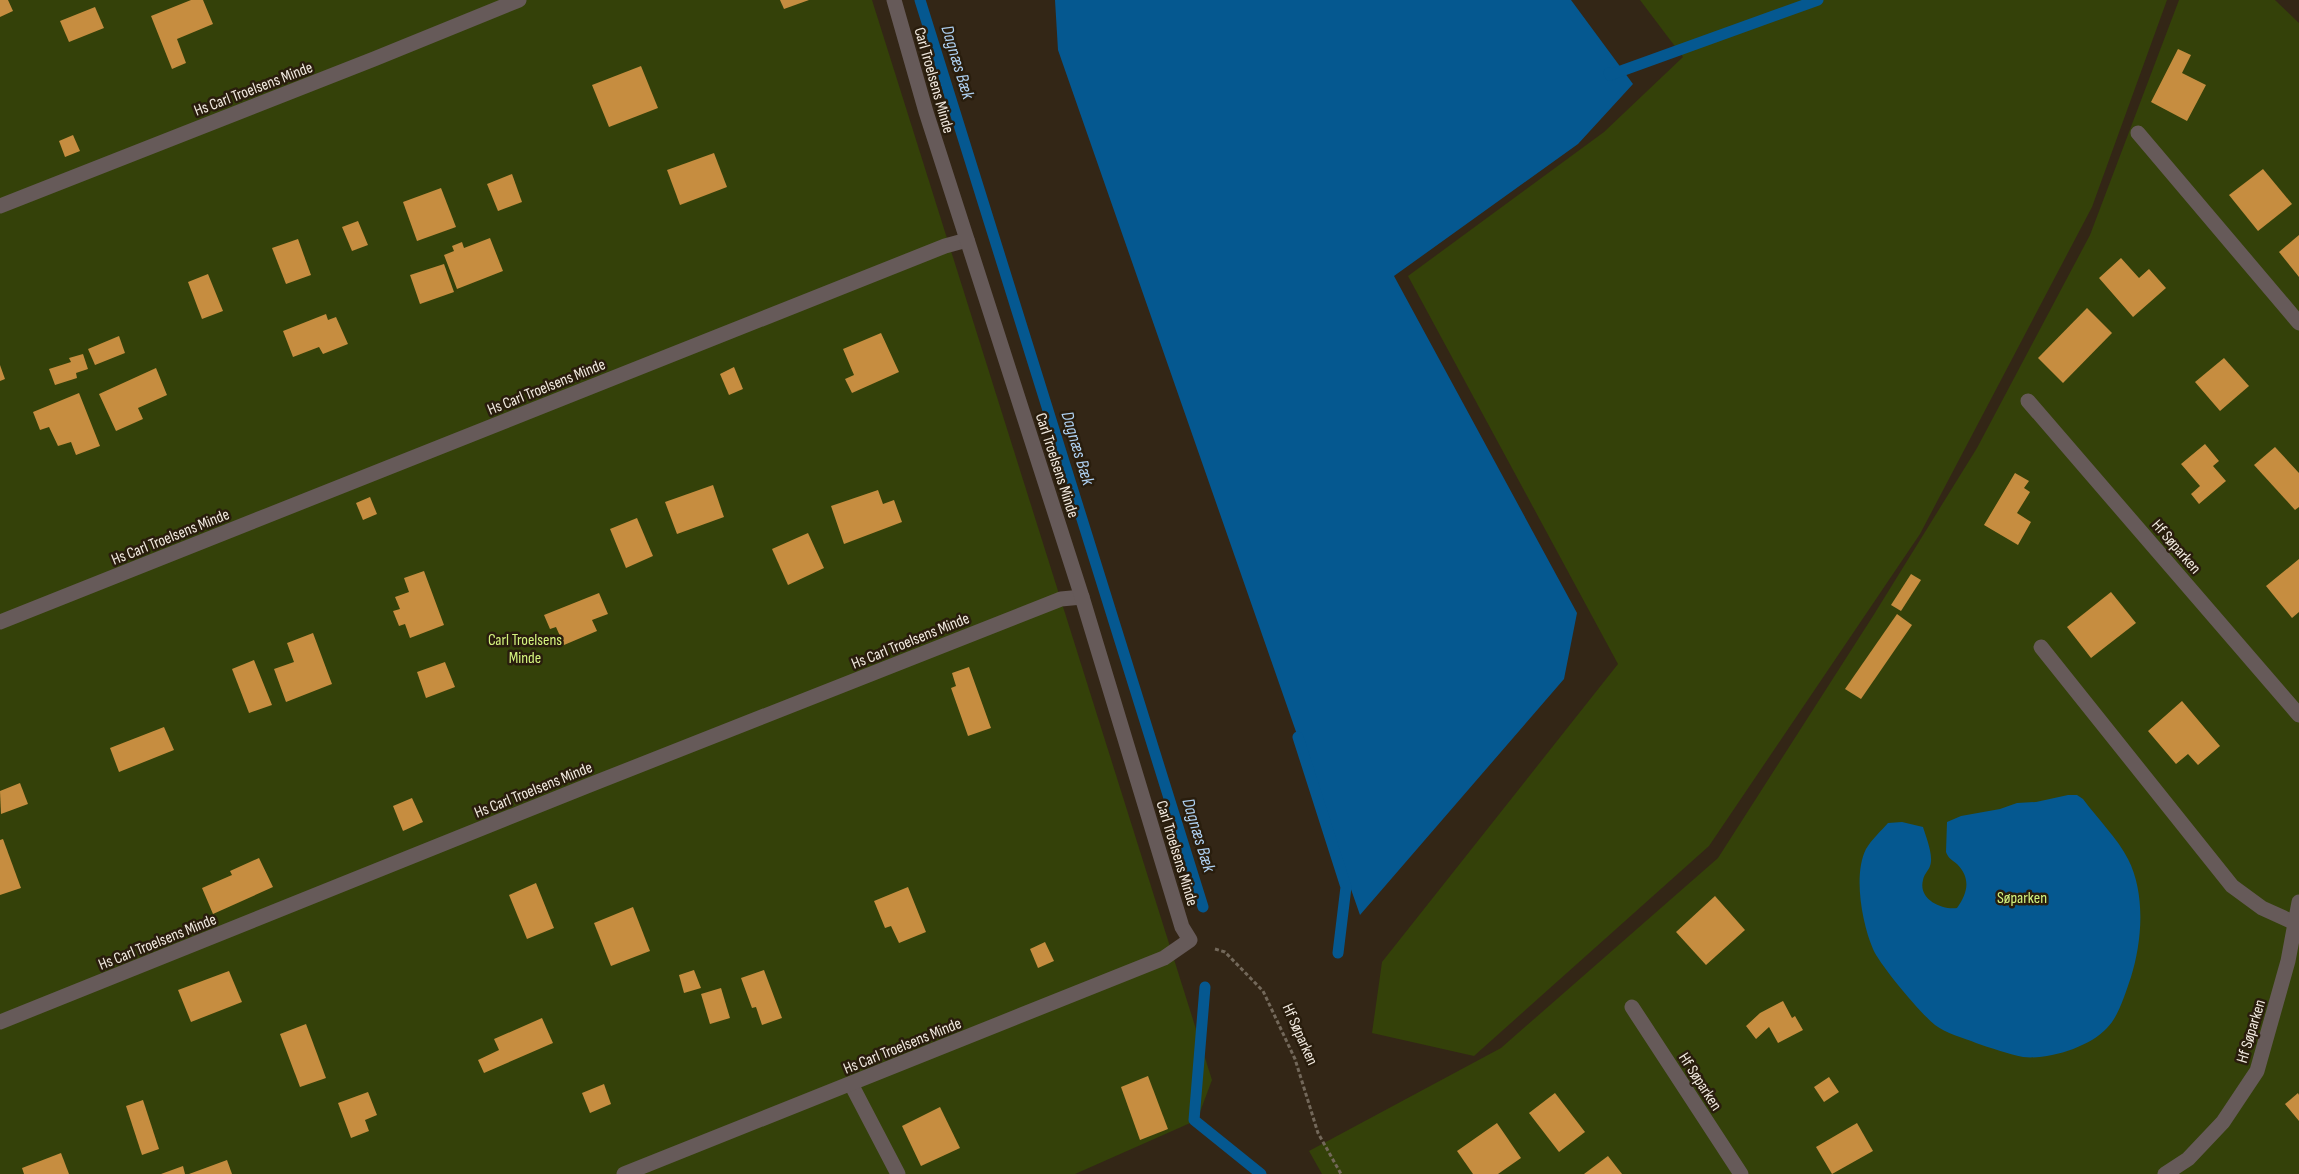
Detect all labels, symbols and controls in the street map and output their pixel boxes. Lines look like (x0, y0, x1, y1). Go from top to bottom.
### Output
water label: Dagnæs Bæk (936, 23, 979, 103)
street label: Carl Troelsens Minde (909, 25, 958, 136)
street label: Hs Carl Troelsens Minde (191, 58, 316, 121)
street label: Hs Carl Troelsens Minde (485, 355, 608, 420)
water label: Dagnæs Bæk (1056, 409, 1099, 489)
street label: Carl Troelsens Minde (1031, 411, 1082, 520)
street label: Hs Carl Troelsens Minde (109, 505, 232, 570)
street label: Hf Søparken (2147, 516, 2204, 578)
street label: Hs Carl Troelsens Minde (849, 609, 972, 674)
park label: Carl Troelsens Minde (488, 631, 562, 668)
street label: Hs Carl Troelsens Minde (472, 758, 595, 823)
water label: Dagnæs Bæk (1177, 796, 1220, 876)
street label: Carl Troelsens Minde (1152, 798, 1202, 908)
park label: Søparken (1997, 889, 2047, 908)
street label: Hs Carl Troelsens Minde (96, 910, 219, 975)
street label: Hf Søparken (2233, 997, 2270, 1065)
street label: Hf Søparken (1278, 1001, 1322, 1068)
street label: Hs Carl Troelsens Minde (841, 1014, 964, 1079)
street label: Hf Søparken (1674, 1049, 1725, 1114)

